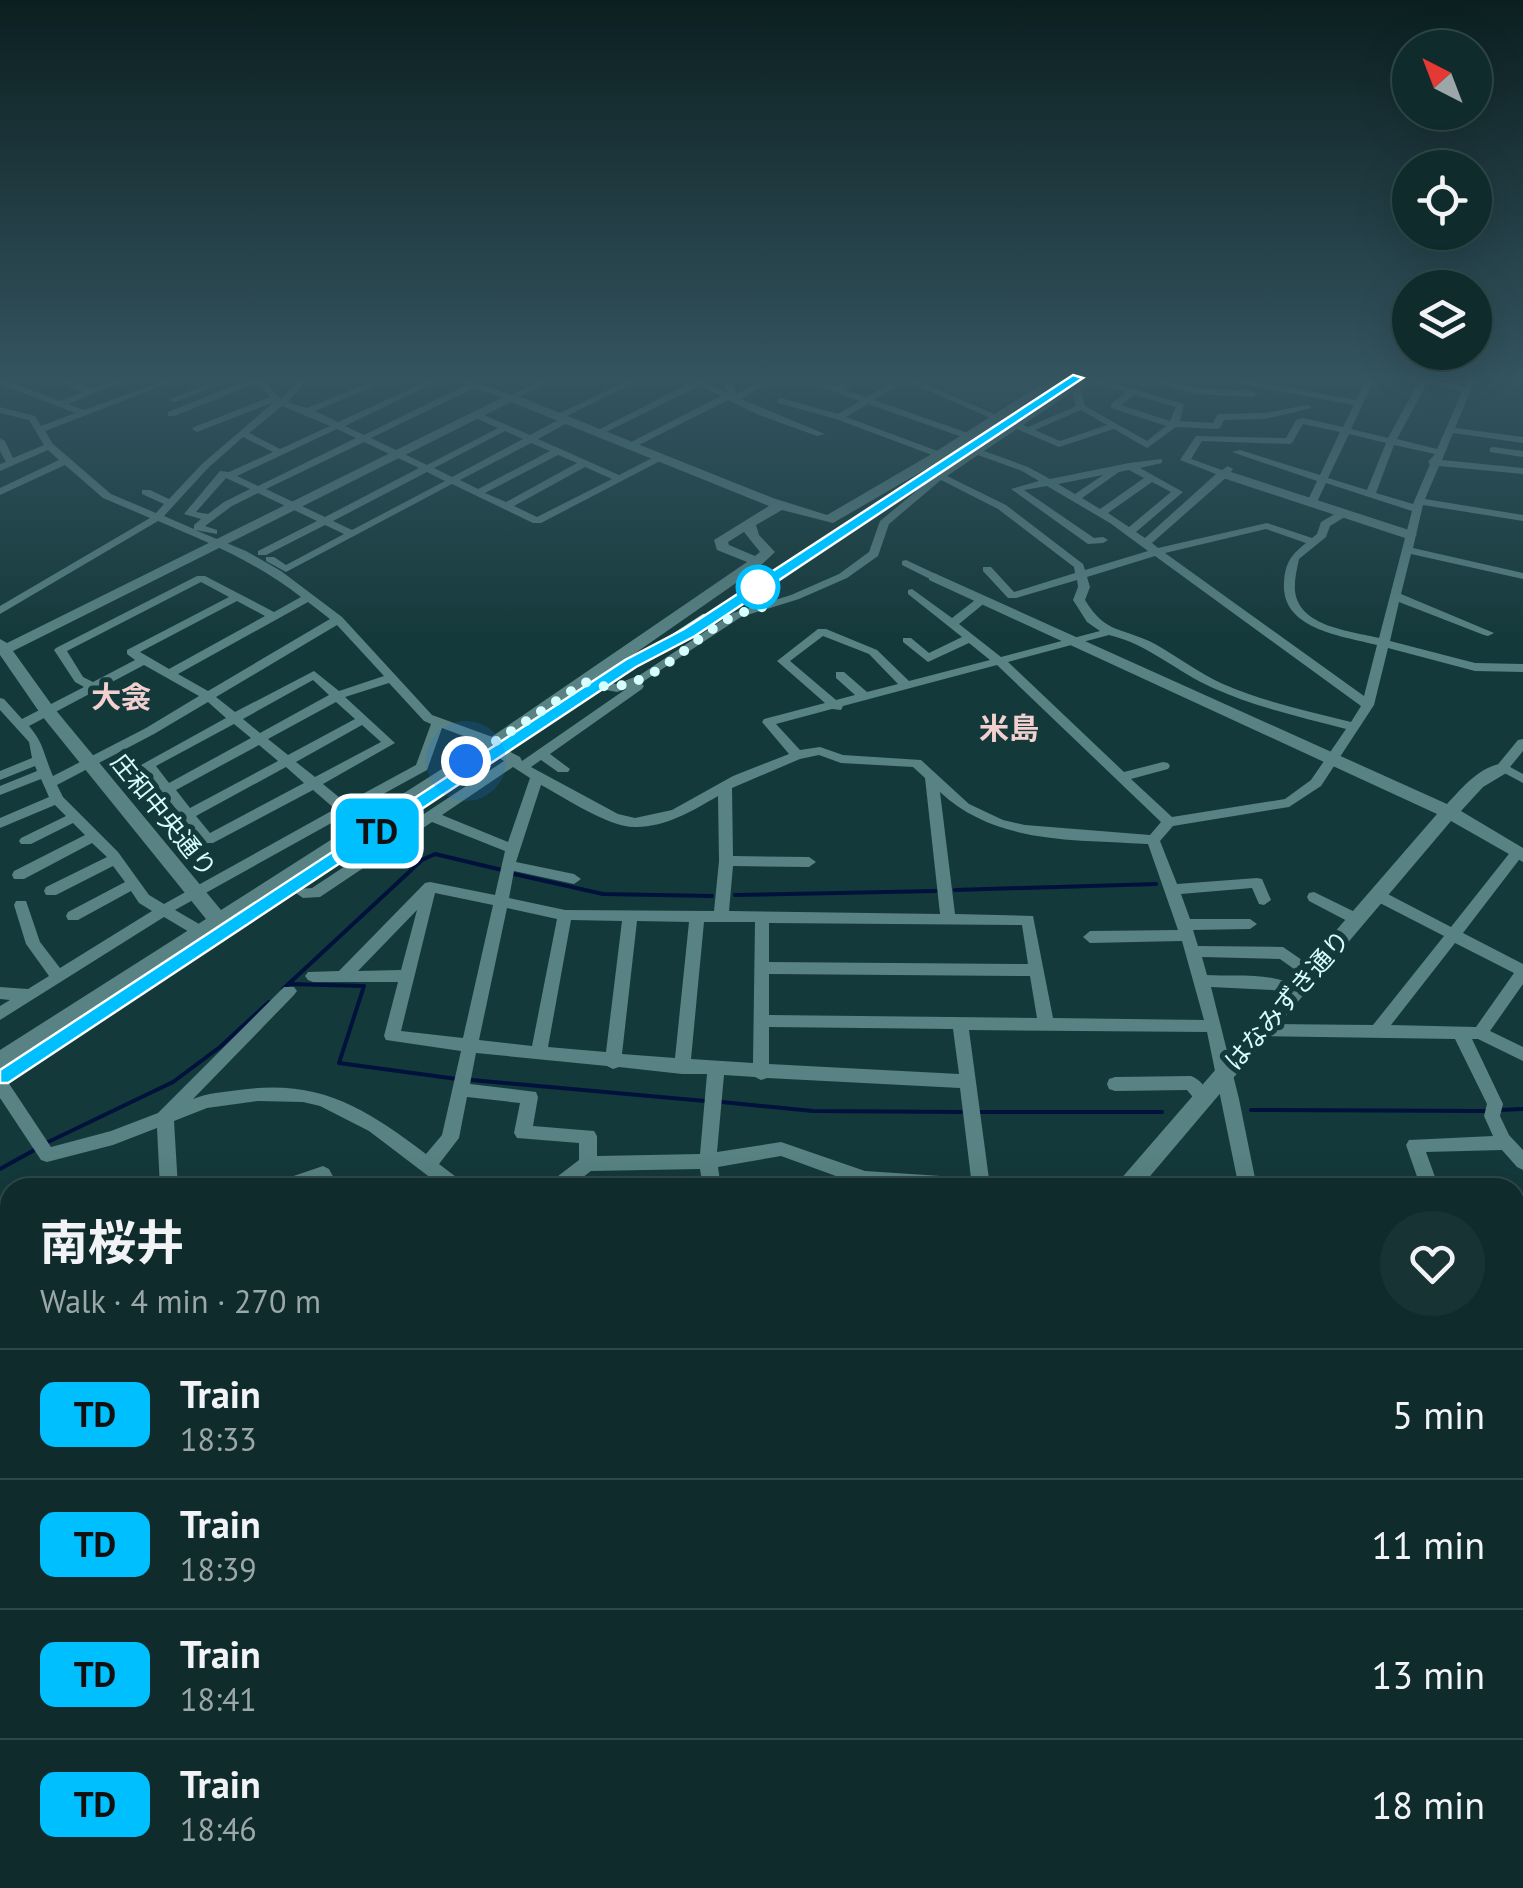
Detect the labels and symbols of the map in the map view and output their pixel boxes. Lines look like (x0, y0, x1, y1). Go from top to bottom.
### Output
north arrow (1392, 30, 1492, 130)
unlabelled marker (737, 566, 779, 608)
district label: 大衾 (91, 677, 151, 716)
district label: 米島 (979, 708, 1039, 747)
your location (441, 736, 491, 786)
street label: 庄和中央通り (104, 747, 224, 883)
line badge: TD (332, 798, 422, 864)
street label: はなみずき通り (1218, 923, 1356, 1077)

